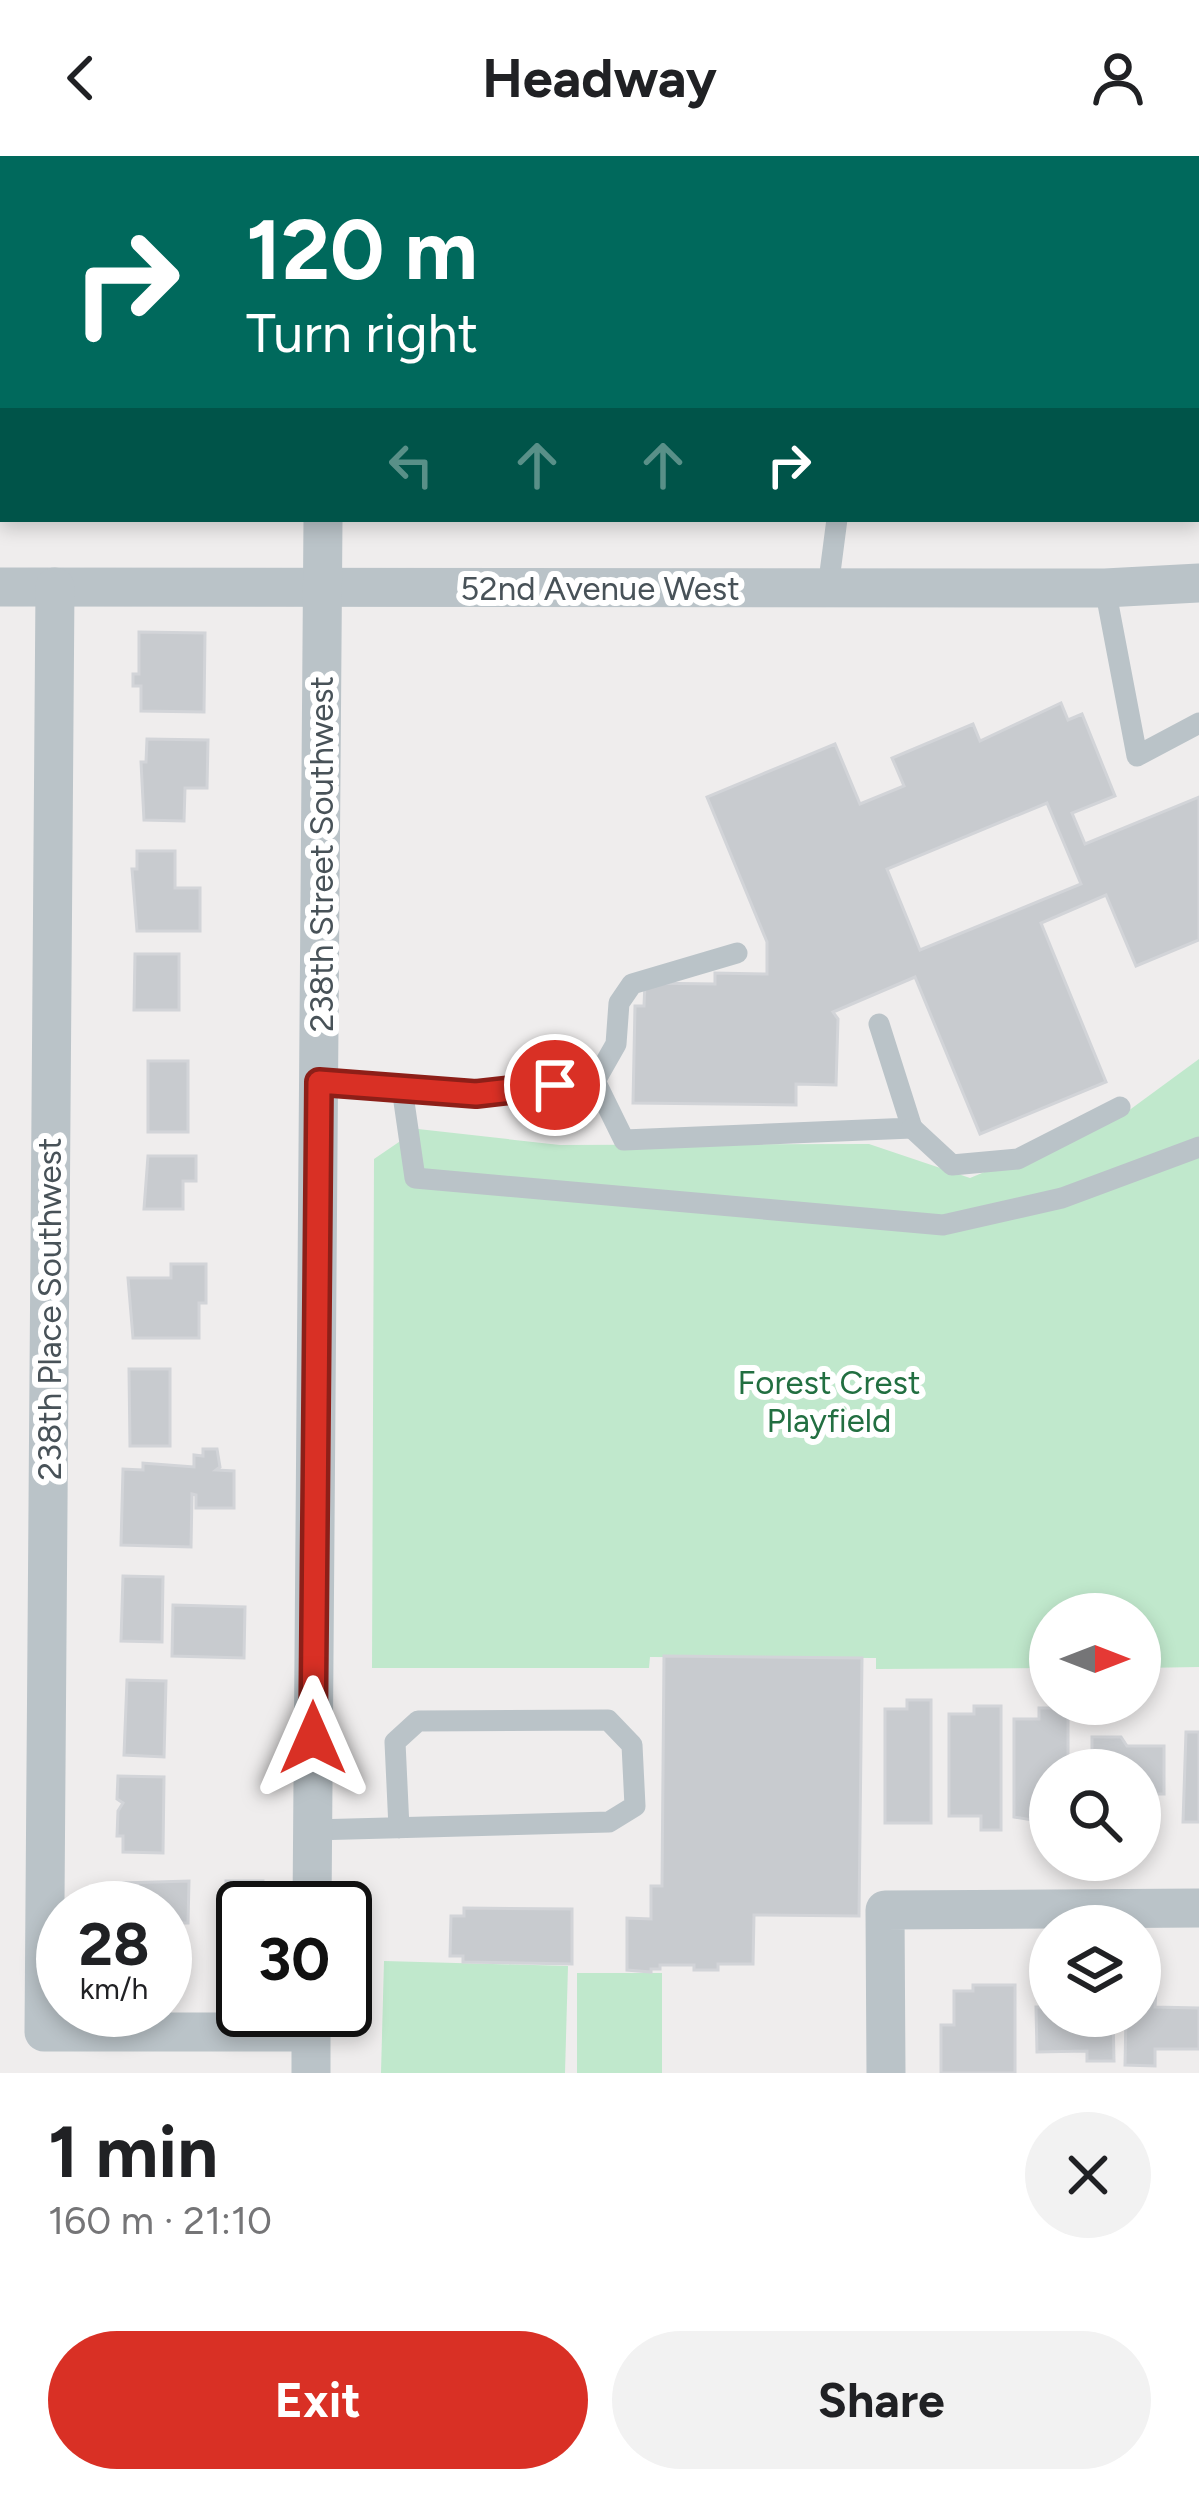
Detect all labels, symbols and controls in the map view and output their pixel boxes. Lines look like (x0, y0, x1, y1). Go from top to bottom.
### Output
icon: back (48, 45, 114, 111)
icon: person (1085, 45, 1151, 111)
text: Headway (482, 46, 717, 111)
text: 120 m (246, 199, 478, 300)
icon: right (48, 204, 204, 360)
text: Turn right (246, 301, 478, 366)
icon: left (378, 432, 444, 498)
icon: ahead (504, 432, 570, 498)
icon: ahead (630, 432, 696, 498)
icon: right (756, 432, 822, 498)
street label: 52nd Avenue West (460, 569, 740, 608)
street label: 238th Street Southwest (302, 676, 341, 1032)
pin (504, 1034, 606, 1136)
icon: arrive (522, 1052, 588, 1118)
street label: 238th Place Southwest (30, 1138, 69, 1480)
park label: Forest Crest Playfield (738, 1363, 920, 1440)
north arrow (1029, 1593, 1161, 1725)
map controls (1029, 1593, 1161, 2037)
position arrow (250, 1675, 376, 1801)
button: search (1029, 1749, 1161, 1881)
speed limit sign: 30 (216, 1881, 372, 2037)
button: layers (1029, 1905, 1161, 2037)
text: 28 (78, 1908, 150, 1980)
text: km/h (80, 1970, 148, 2007)
text: 1 min (48, 2109, 218, 2195)
button: close (1025, 2112, 1151, 2238)
text: 160 m · 21:10 (48, 2197, 272, 2244)
button: Exit (48, 2331, 588, 2469)
button: Share (612, 2331, 1151, 2469)

